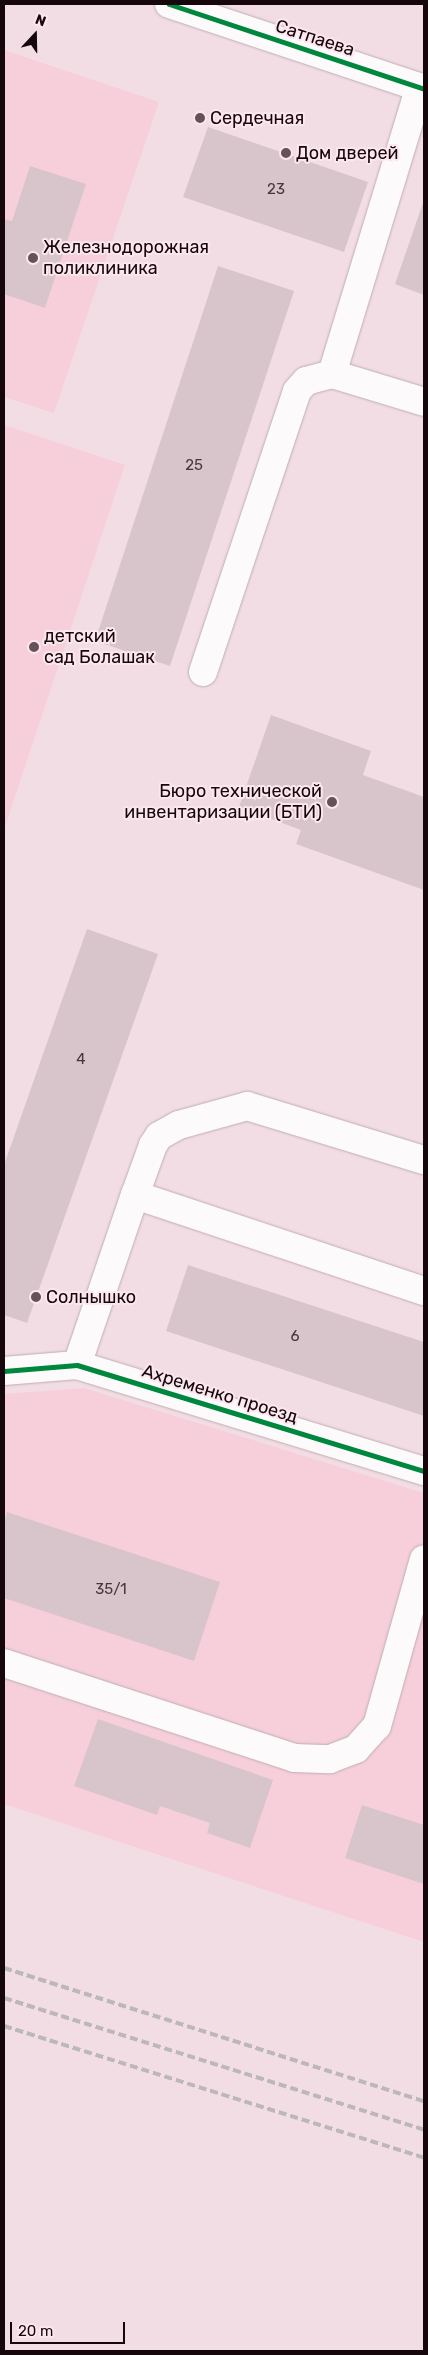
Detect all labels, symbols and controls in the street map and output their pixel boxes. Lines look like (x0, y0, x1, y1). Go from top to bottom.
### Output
north arrow (10, 10, 60, 60)
text: N (33, 11, 48, 30)
street label: Сатпаева (273, 15, 357, 61)
place label: Сердечная (210, 107, 304, 129)
marker: Сердечная (194, 112, 206, 124)
place label: Дом дверей (296, 142, 399, 164)
marker: Дом дверей (280, 147, 292, 159)
house number: 23 (267, 181, 285, 199)
place label: Железнодорожная поликлиника (43, 237, 209, 280)
marker: Железнодорожная поликлиника (27, 252, 39, 264)
house number: 25 (185, 457, 203, 475)
place label: детский сад Болашак (44, 626, 155, 669)
marker: детский сад Болашак (28, 641, 40, 653)
place label: Бюро технической инвентаризации (БТИ) (124, 781, 322, 824)
marker: Бюро технической инвентаризации (БТИ) (326, 796, 338, 808)
house number: 4 (76, 1051, 86, 1069)
place label: Солнышко (46, 1286, 136, 1308)
marker: Солнышко (30, 1291, 42, 1303)
house number: 6 (290, 1328, 300, 1346)
street label: Ахременко проезд (140, 1360, 300, 1428)
house number: 35/1 (95, 1581, 127, 1599)
scale bar (12, 2312, 128, 2344)
text: 20 m (18, 2322, 53, 2340)

